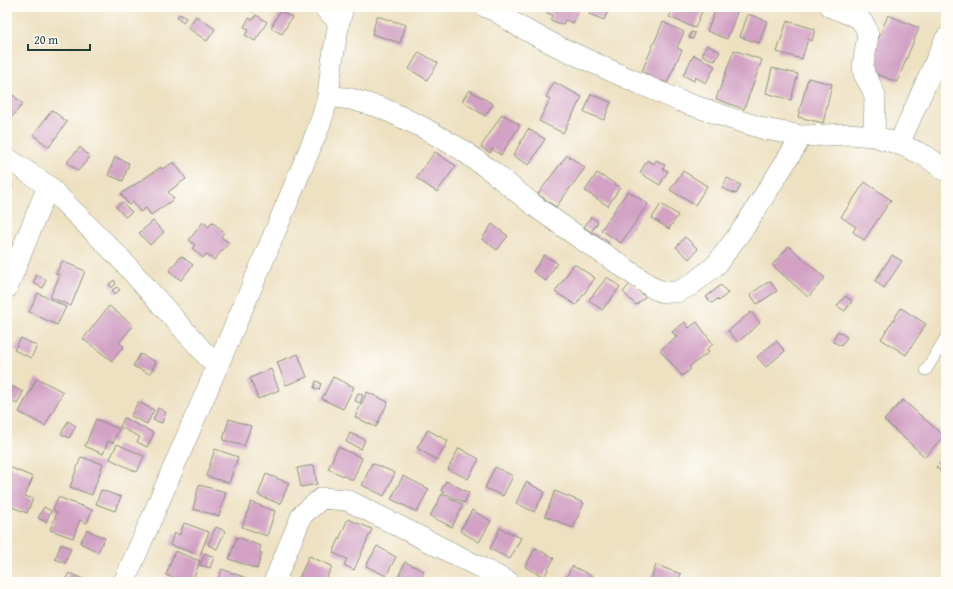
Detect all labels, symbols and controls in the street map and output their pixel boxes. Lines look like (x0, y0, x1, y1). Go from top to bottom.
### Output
scale bar (28, 26, 90, 52)
text: 20 m (34, 31, 58, 48)

